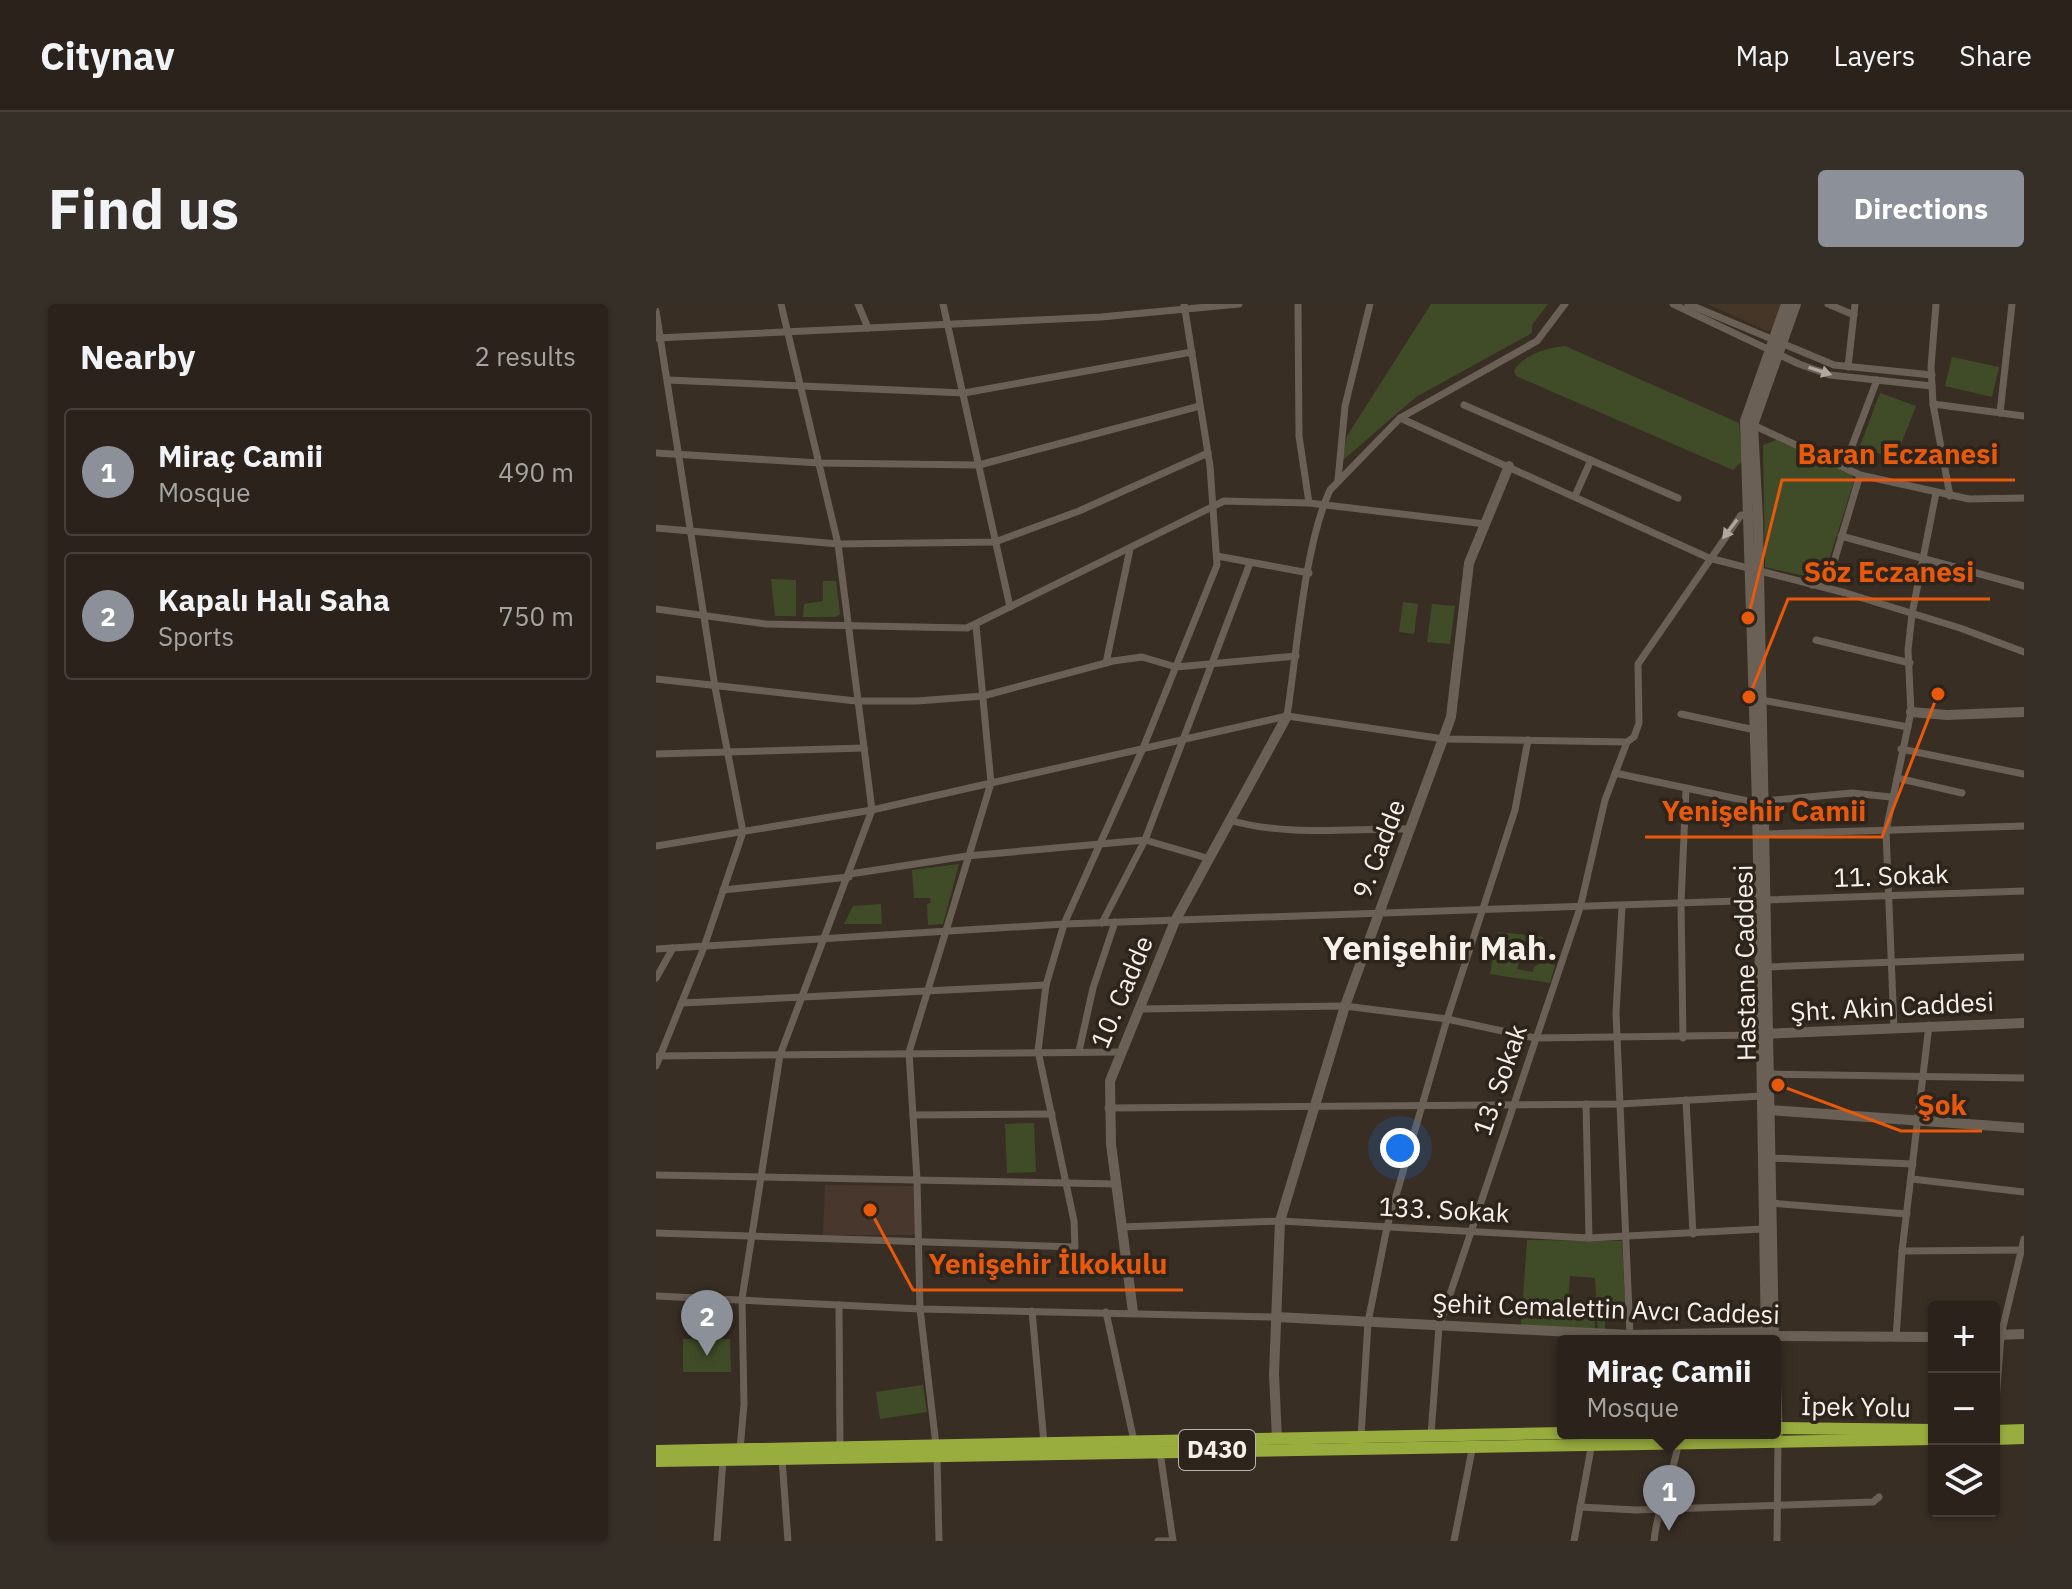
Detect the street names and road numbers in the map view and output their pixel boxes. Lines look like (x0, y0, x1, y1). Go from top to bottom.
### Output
street label: 9. Cadde (1344, 794, 1412, 903)
street label: 11. Sokak (1833, 856, 1949, 894)
street label: Hastane Caddesi (1725, 864, 1763, 1062)
street label: 10. Cadde (1082, 930, 1160, 1053)
street label: Şht. Akin Caddesi (1789, 984, 1995, 1028)
street label: 13. Sokak (1464, 1019, 1534, 1140)
street label: 133. Sokak (1378, 1189, 1511, 1229)
street label: Şehit Cemalettin Avcı Caddesi (1432, 1285, 1780, 1331)
street label: İpek Yolu (1801, 1388, 1911, 1424)
road number: D430 (1179, 1430, 1255, 1470)

